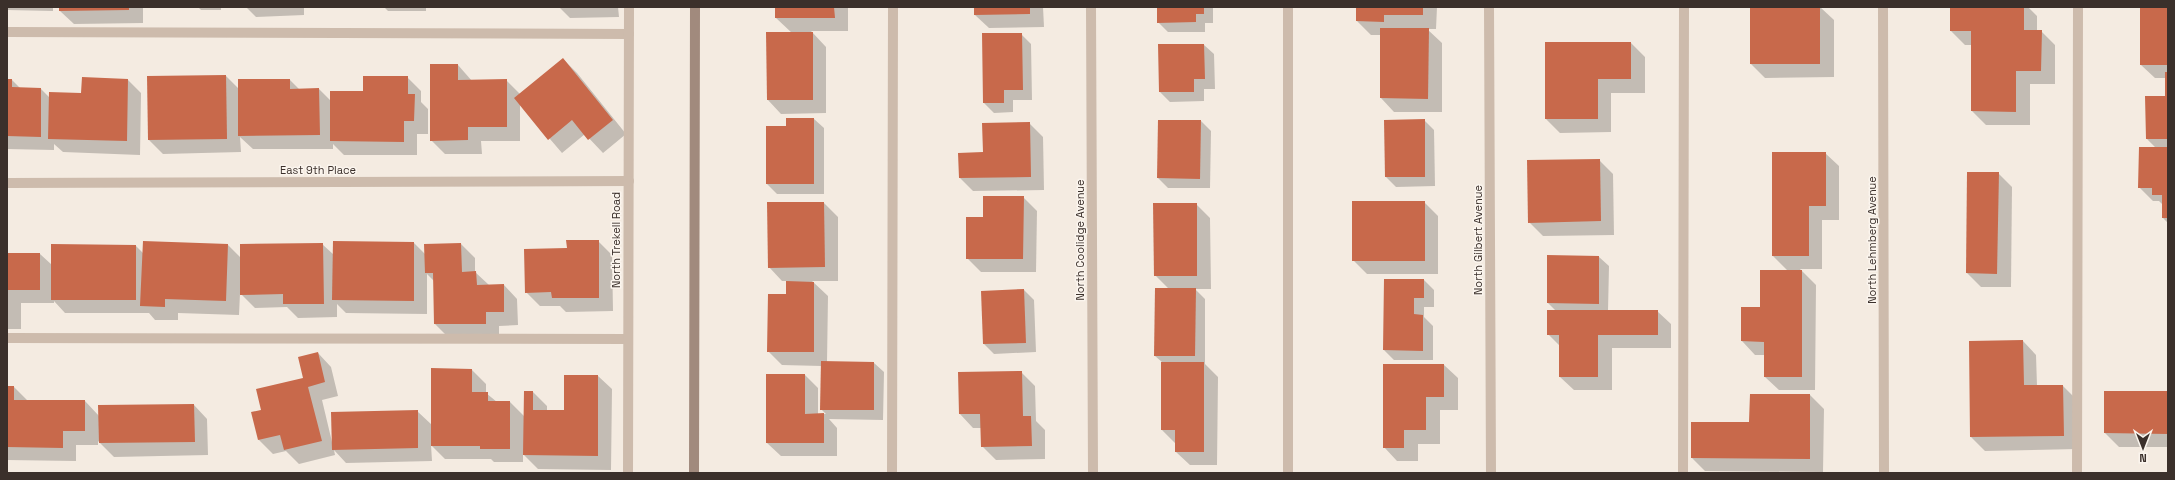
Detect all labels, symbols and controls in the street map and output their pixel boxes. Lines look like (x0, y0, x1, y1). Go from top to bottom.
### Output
street label: East 9th Place (280, 163, 356, 177)
street label: North Lehmberg Avenue (1865, 176, 1879, 304)
street label: North Coolidge Avenue (1073, 179, 1087, 301)
street label: North Gilbert Avenue (1471, 185, 1485, 295)
street label: North Trekell Road (609, 192, 623, 288)
north arrow (2123, 428, 2163, 468)
text: N (2139, 451, 2147, 465)

